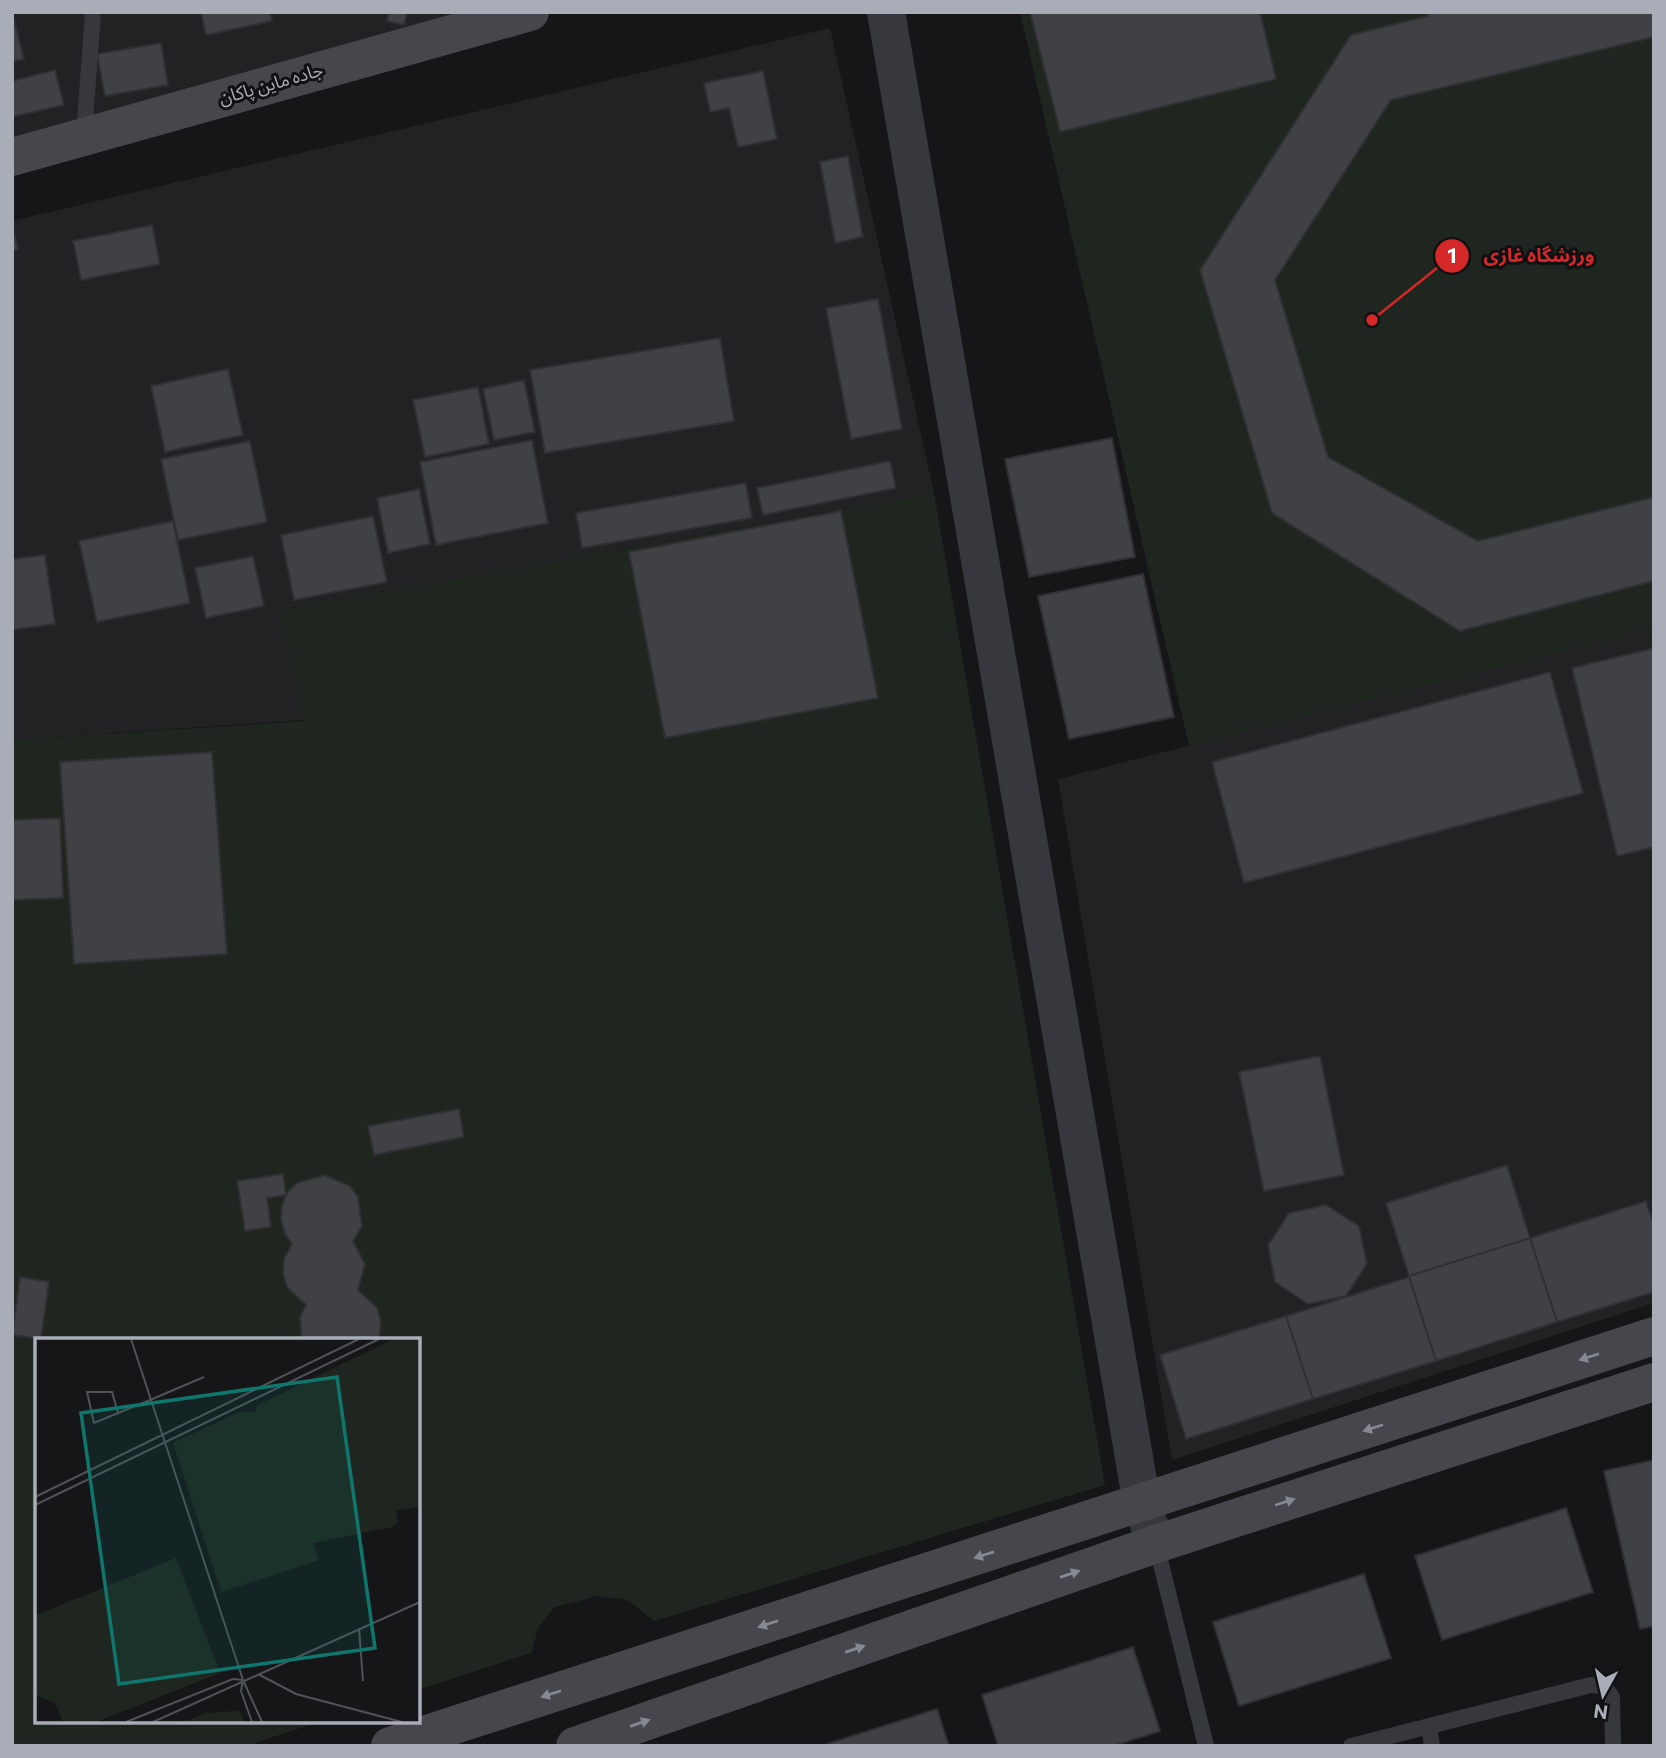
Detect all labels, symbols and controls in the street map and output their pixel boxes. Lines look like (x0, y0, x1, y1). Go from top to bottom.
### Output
street label: جاده ماین پاکان (216, 58, 326, 110)
callout: ورزشگاه غازی (1434, 236, 1608, 276)
text: 1 (1447, 242, 1457, 267)
text: ورزشگاه غازی (1484, 243, 1594, 267)
inset map (35, 1338, 420, 1723)
one-way arrow (1578, 1353, 1599, 1363)
one-way arrow (1362, 1423, 1383, 1434)
one-way arrow (1275, 1496, 1296, 1507)
one-way arrow (973, 1550, 994, 1560)
one-way arrow (1059, 1568, 1080, 1579)
one-way arrow (757, 1620, 778, 1630)
one-way arrow (844, 1643, 865, 1654)
north arrow (1568, 1660, 1638, 1730)
one-way arrow (540, 1690, 561, 1700)
text: N (1592, 1700, 1609, 1725)
one-way arrow (629, 1718, 650, 1729)

